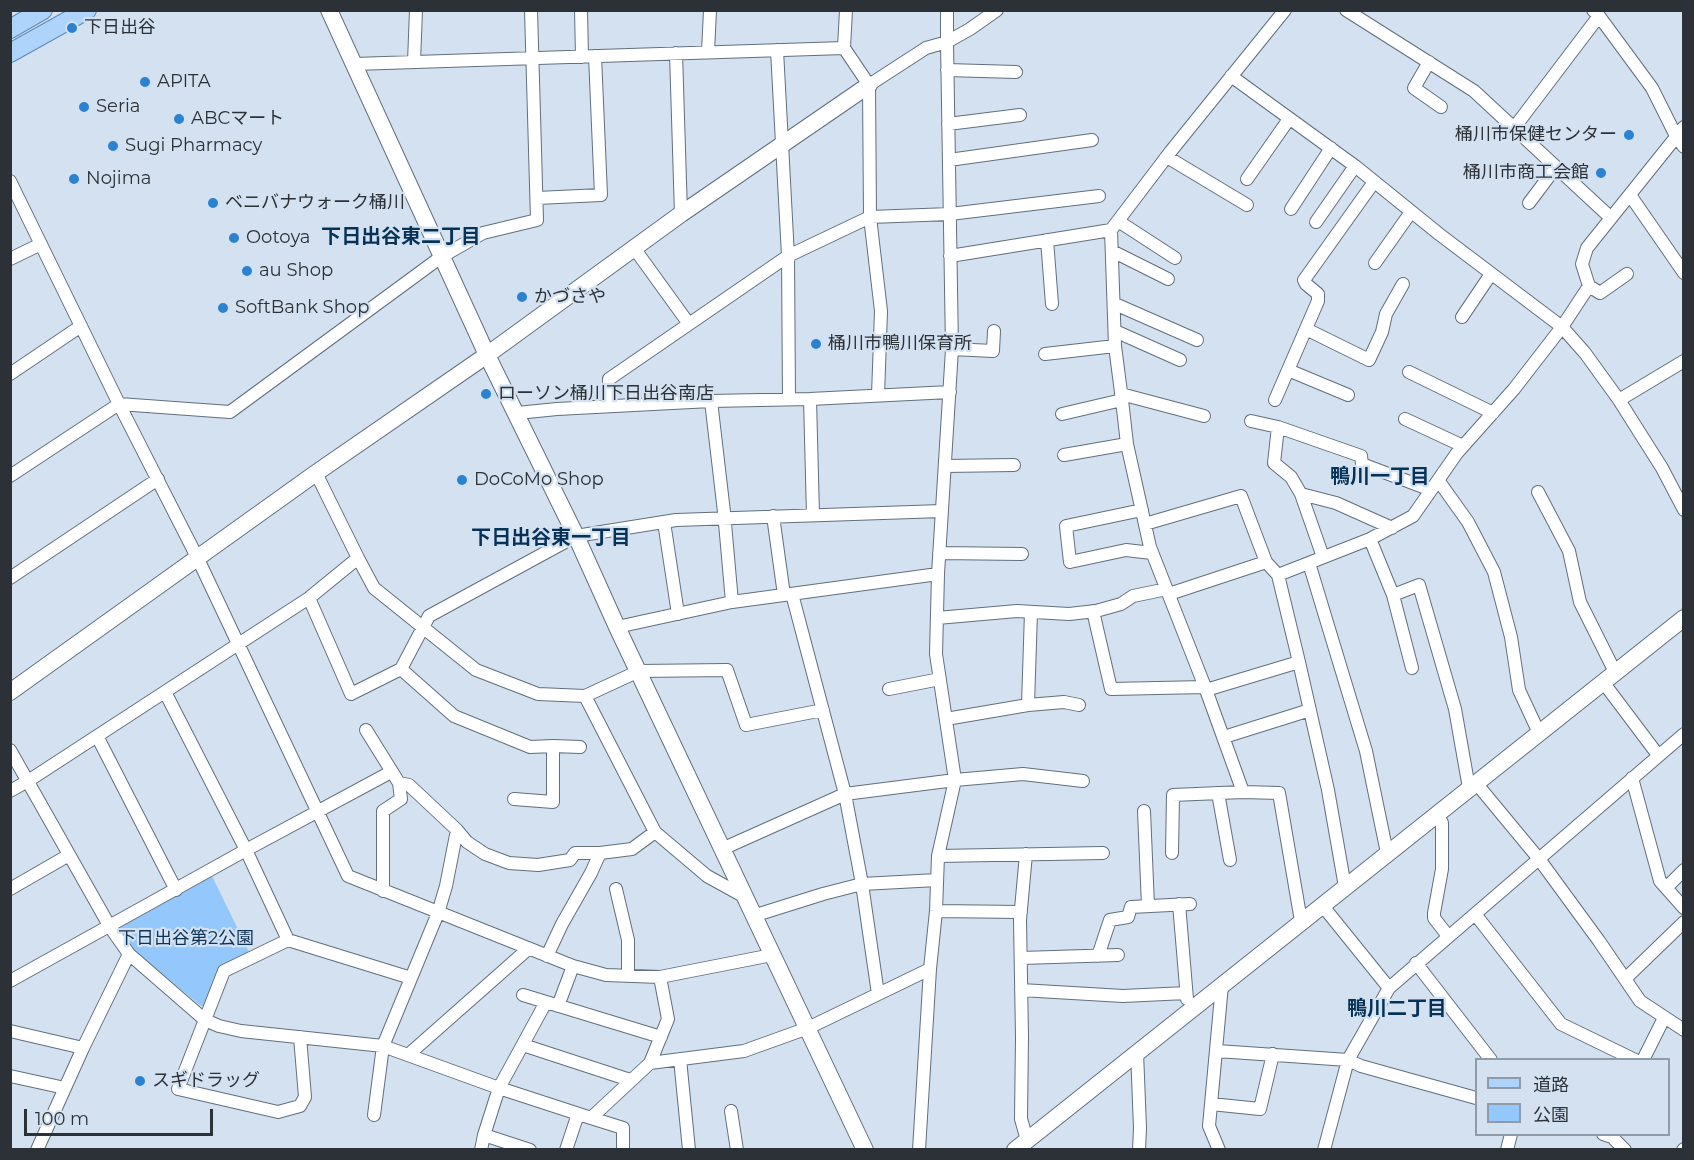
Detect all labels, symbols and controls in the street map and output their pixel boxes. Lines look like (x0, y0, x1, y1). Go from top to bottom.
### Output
place label: 下日出谷 (84, 17, 156, 39)
marker: 下日出谷 (65, 21, 79, 35)
place label: APITA (157, 71, 211, 93)
marker: APITA (138, 75, 152, 89)
place label: Seria (96, 96, 140, 118)
marker: Seria (77, 100, 91, 114)
place label: ABCマート (191, 108, 284, 130)
marker: ABCマート (172, 112, 186, 126)
place label: 桶川市保健センター (1455, 124, 1617, 146)
marker: 桶川市保健センター (1622, 128, 1636, 142)
place label: Sugi Pharmacy (125, 135, 262, 157)
marker: Sugi Pharmacy (106, 139, 120, 153)
place label: 桶川市商工会館 (1463, 162, 1589, 184)
marker: 桶川市商工会館 (1594, 166, 1608, 180)
place label: Nojima (86, 168, 151, 190)
marker: Nojima (67, 172, 81, 186)
place label: ベニバナウォーク桶川 (225, 192, 405, 214)
marker: ベニバナウォーク桶川 (206, 196, 220, 210)
district label: 下日出谷東二丁目 (321, 225, 481, 249)
place label: Ootoya (246, 227, 310, 249)
marker: Ootoya (227, 231, 241, 245)
place label: au Shop (259, 260, 333, 282)
marker: au Shop (240, 264, 254, 278)
place label: かづさや (534, 286, 606, 308)
marker: かづさや (515, 290, 529, 304)
place label: SoftBank Shop (235, 297, 369, 319)
marker: SoftBank Shop (216, 301, 230, 315)
place label: 桶川市鴨川保育所 (828, 333, 972, 355)
marker: 桶川市鴨川保育所 (809, 337, 823, 351)
place label: ローソン桶川下日出谷南店 (498, 383, 714, 405)
marker: ローソン桶川下日出谷南店 (479, 387, 493, 401)
district label: 鴨川一丁目 (1330, 465, 1430, 489)
place label: DoCoMo Shop (474, 469, 604, 491)
marker: DoCoMo Shop (455, 473, 469, 487)
district label: 下日出谷東一丁目 (471, 526, 631, 550)
park label: 下日出谷第2公園 (118, 928, 254, 950)
district label: 鴨川二丁目 (1347, 997, 1447, 1021)
legend (1475, 1058, 1670, 1136)
place label: スギドラッグ (152, 1070, 260, 1092)
marker: スギドラッグ (133, 1074, 147, 1088)
text: 道路 (1533, 1074, 1569, 1096)
scale bar (27, 1097, 216, 1135)
text: 公園 (1533, 1104, 1569, 1126)
text: 100 m (35, 1108, 89, 1130)

